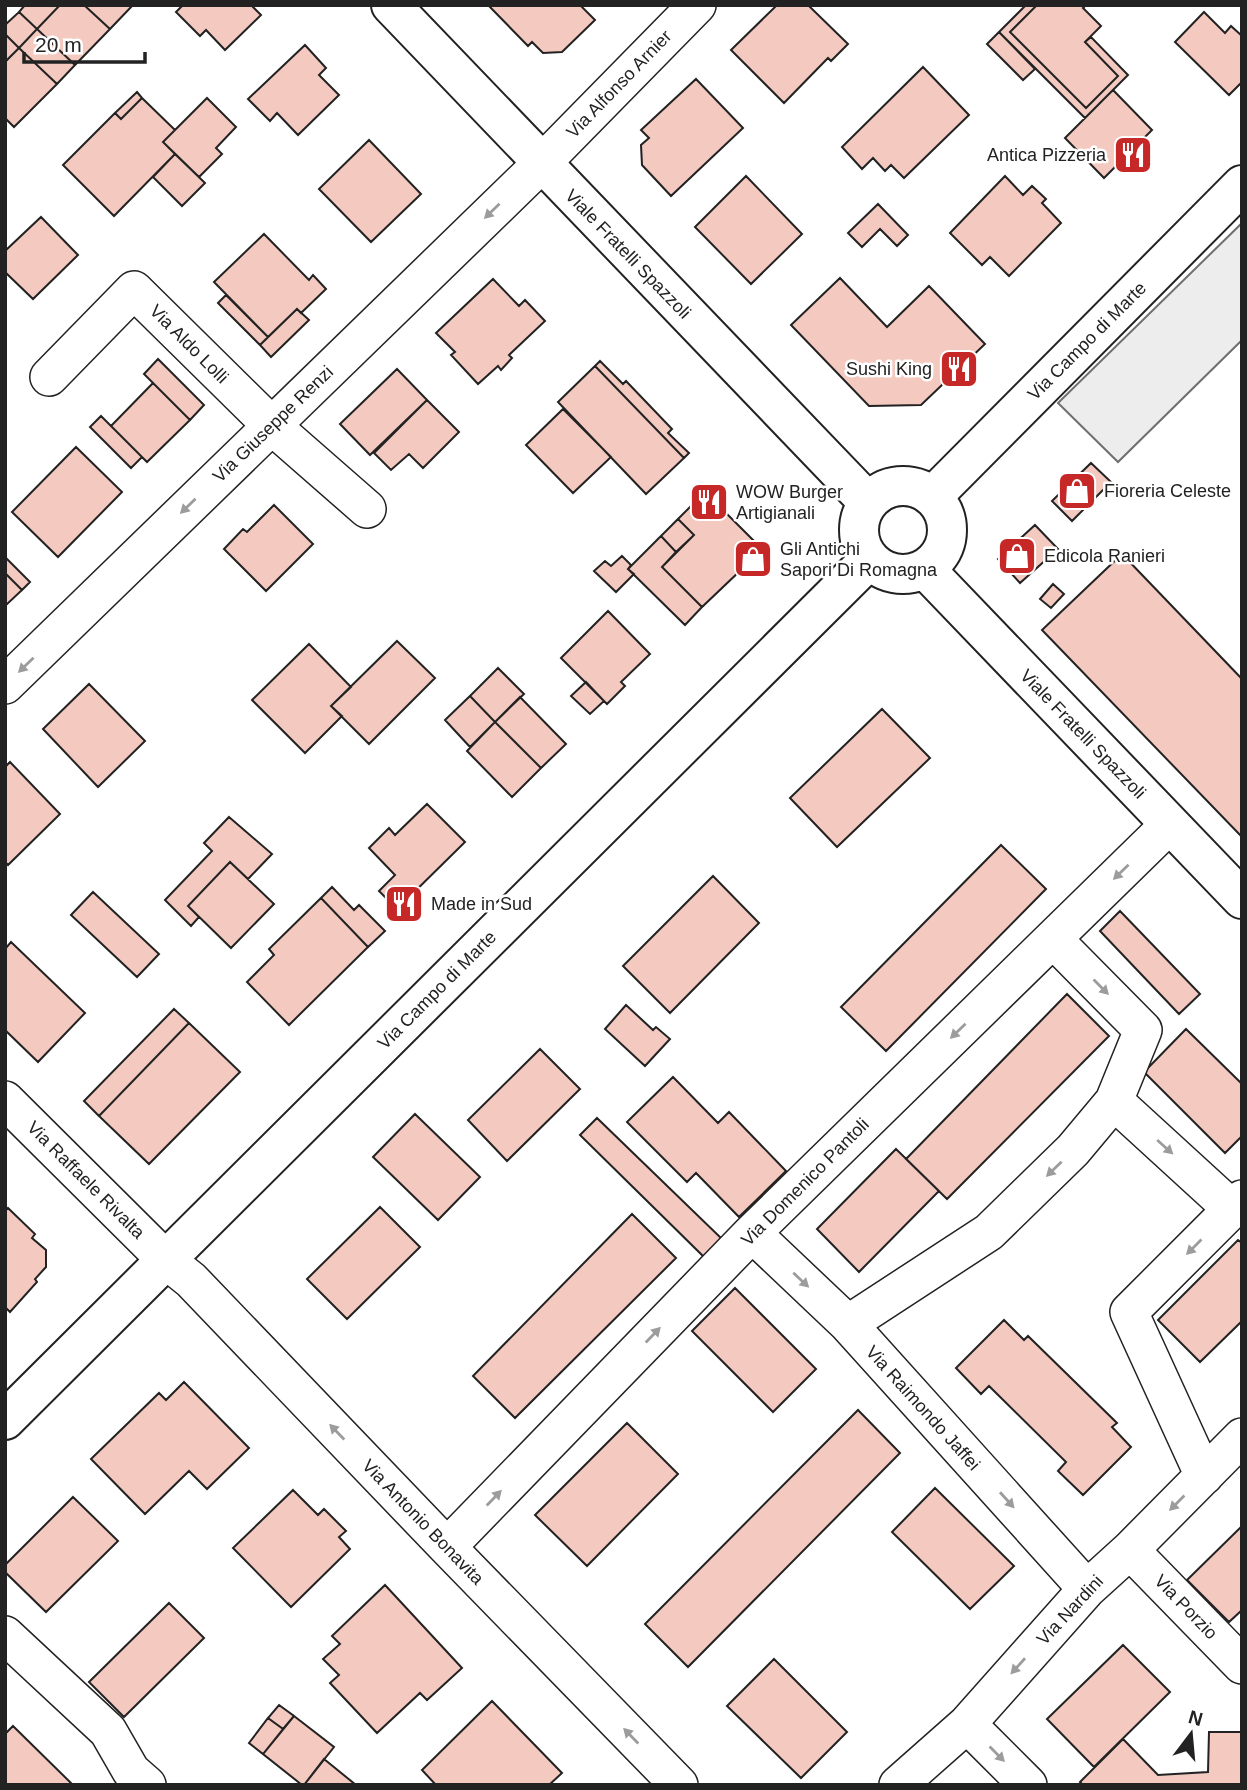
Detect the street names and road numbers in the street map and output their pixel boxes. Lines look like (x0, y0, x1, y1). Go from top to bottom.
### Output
street label: Via Alfonso Arnier (563, 26, 675, 142)
street label: Viale Fratelli Spazzoli (561, 185, 695, 323)
street label: Via Campo di Marte (1024, 278, 1150, 404)
street label: Via Aldo Lolli (146, 301, 232, 387)
street label: Via Giuseppe Renzi (209, 362, 337, 486)
street label: Viale Fratelli Spazzoli (1016, 665, 1150, 803)
street label: Via Campo di Marte (374, 927, 500, 1053)
street label: Via Domenico Pantoli (737, 1114, 873, 1250)
street label: Via Raffaele Rivalta (23, 1117, 149, 1243)
street label: Via Raimondo Jaffei (862, 1342, 984, 1474)
street label: Via Antonio Bonavita (358, 1455, 488, 1589)
street label: Via Nardini (1033, 1571, 1107, 1649)
street label: Via Porzio (1150, 1571, 1222, 1643)

